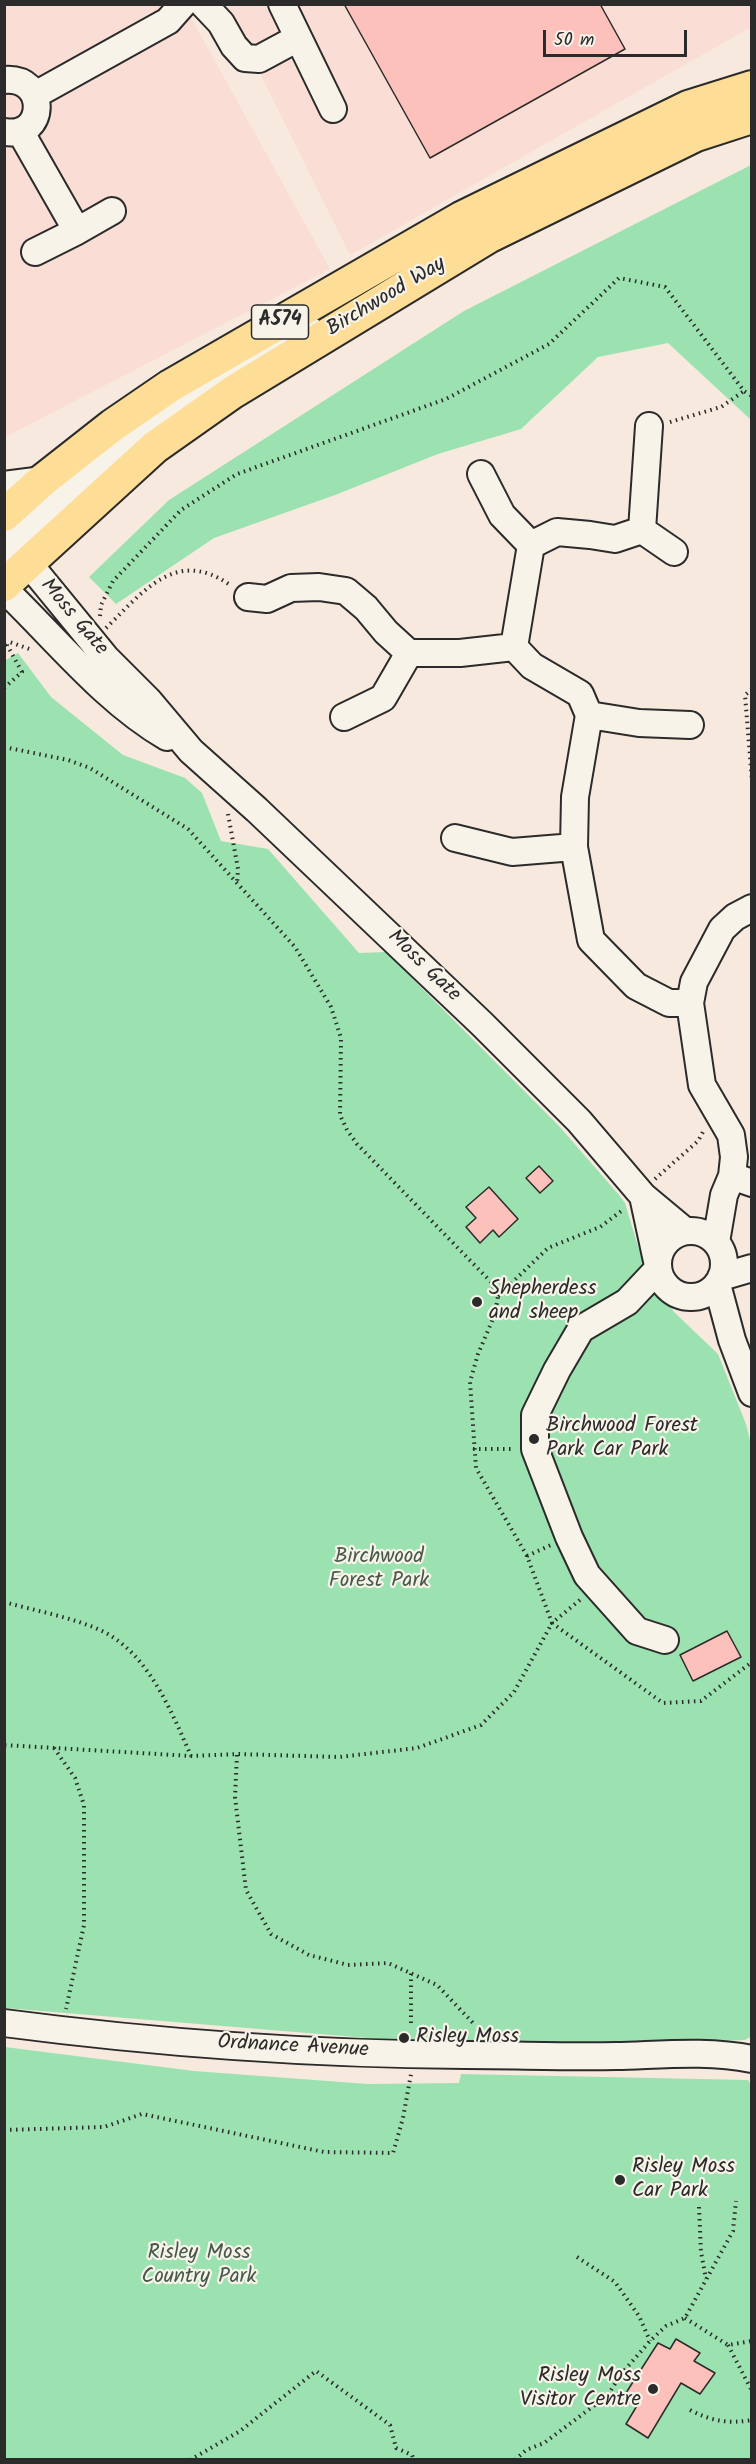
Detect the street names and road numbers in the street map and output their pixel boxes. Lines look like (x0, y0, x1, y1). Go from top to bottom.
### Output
street label: Birchwood Way (323, 253, 451, 343)
road number: A574 (252, 305, 308, 339)
street label: Moss Gate (34, 574, 112, 662)
street label: Moss Gate (381, 926, 465, 1008)
street label: Ordnance Avenue (217, 2031, 369, 2065)

